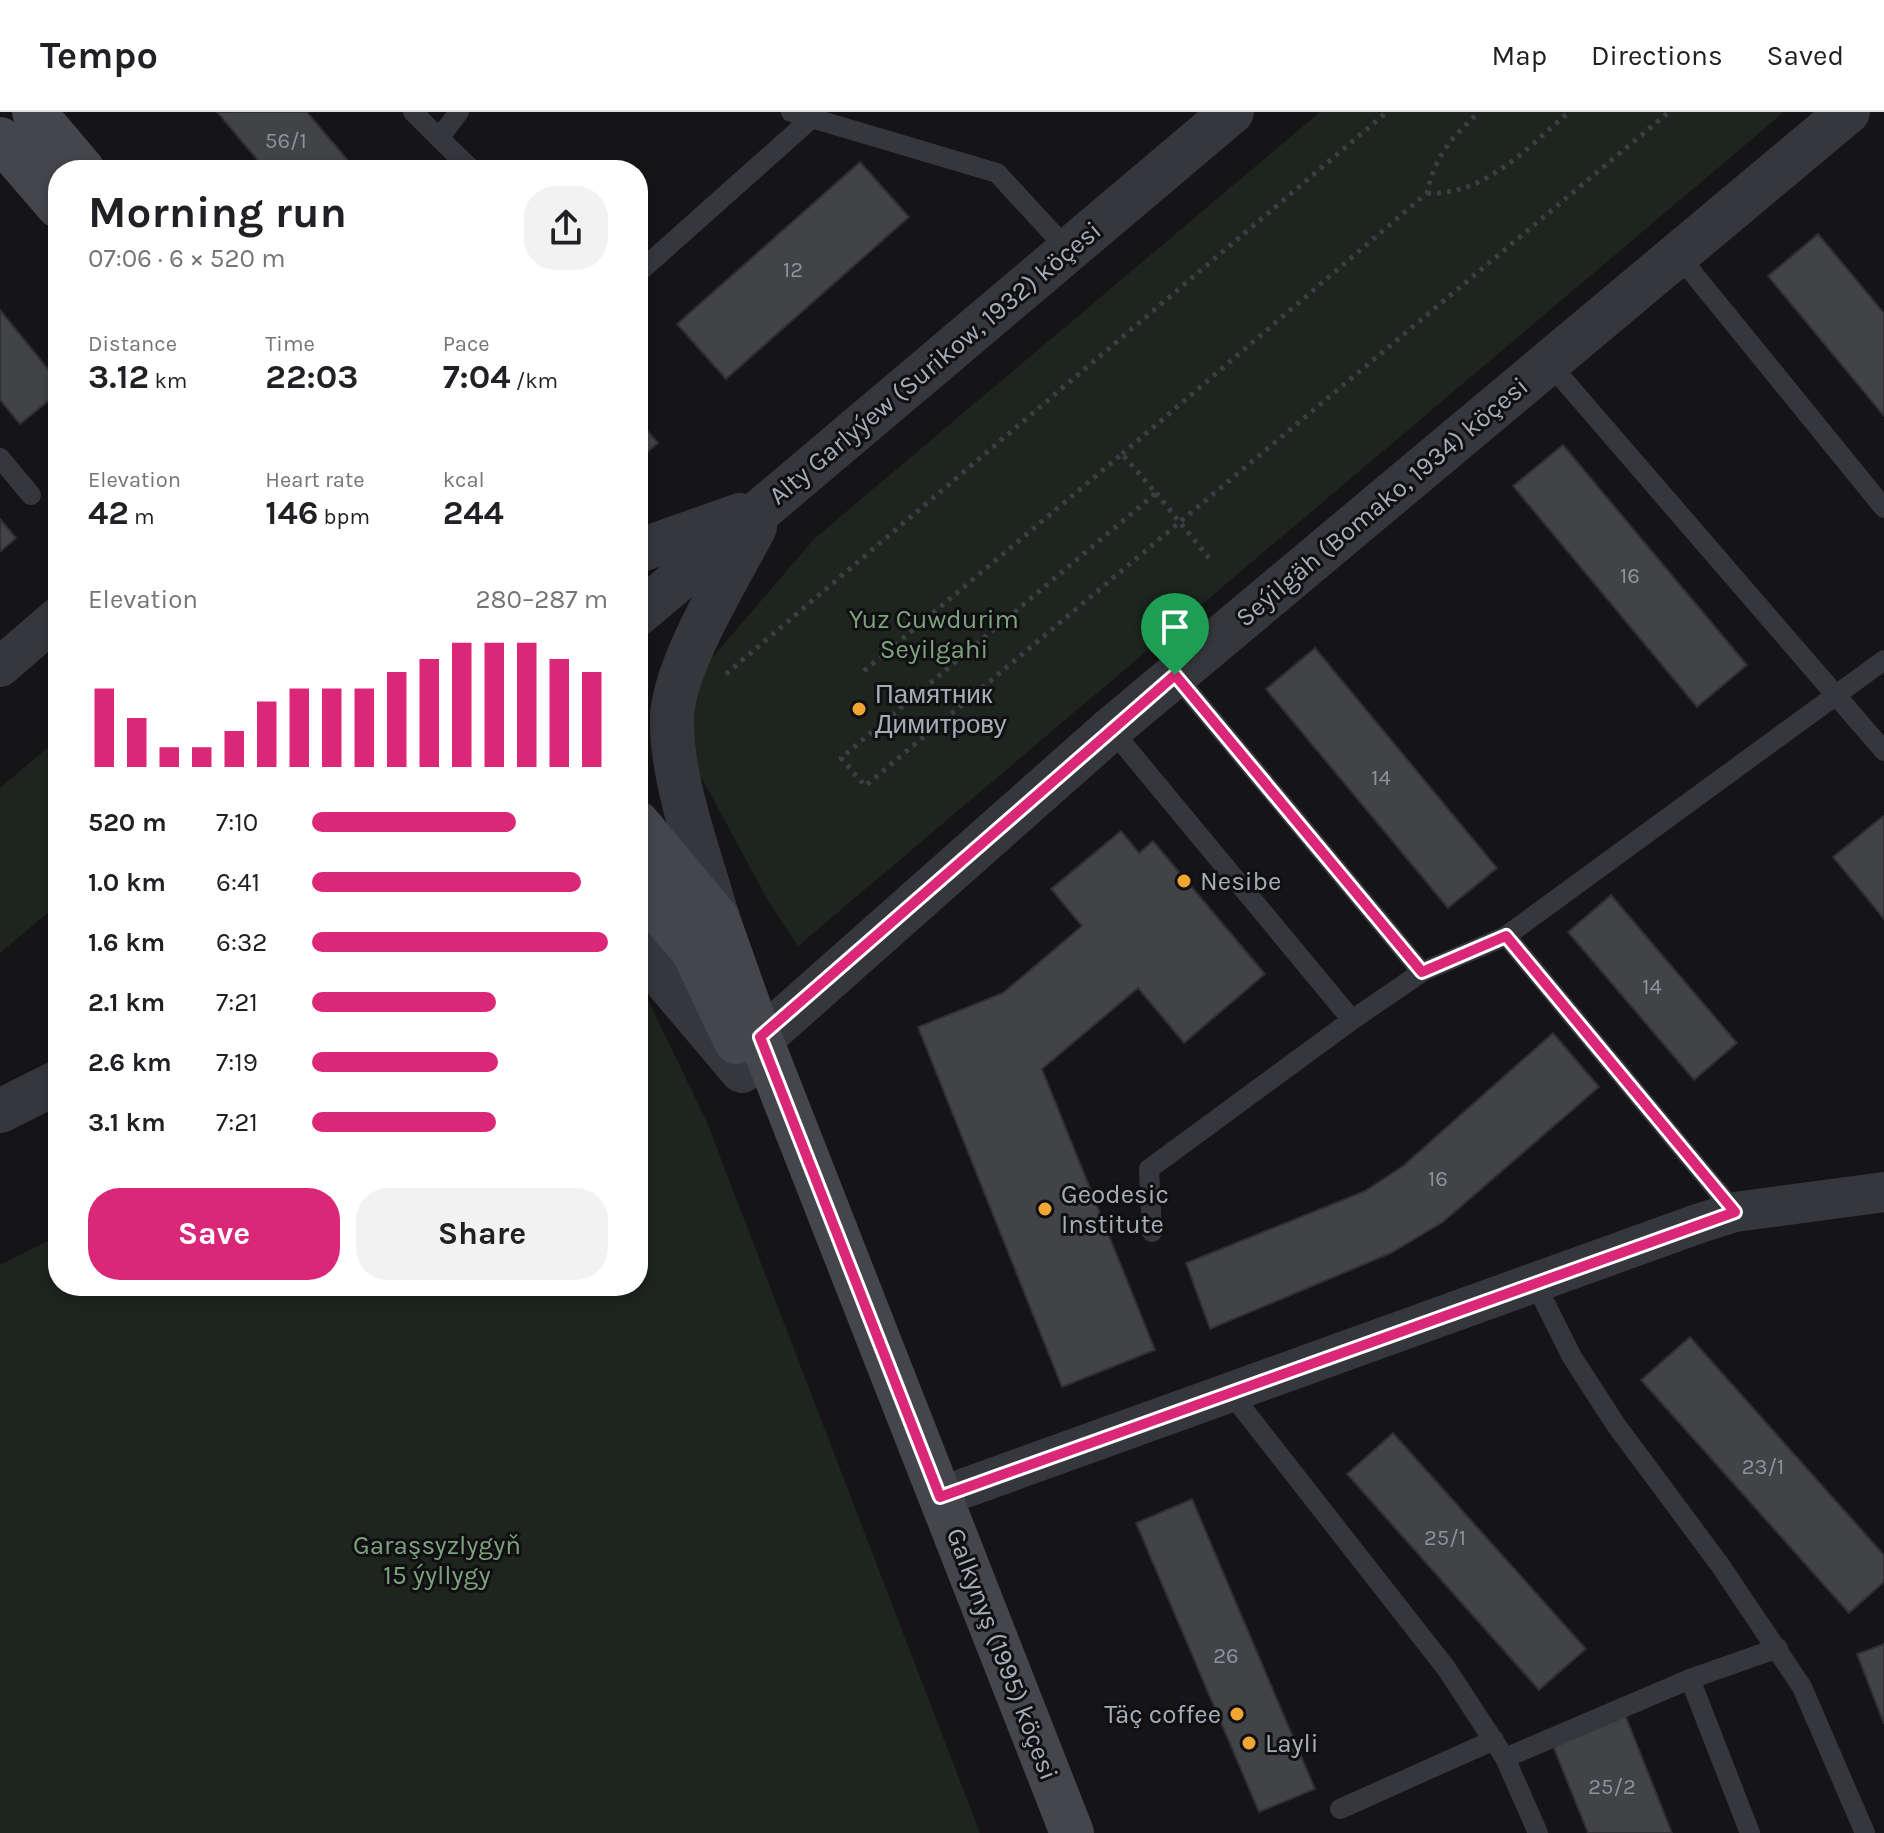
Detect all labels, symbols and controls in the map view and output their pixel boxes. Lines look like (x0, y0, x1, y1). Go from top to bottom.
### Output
text: Tempo (40, 33, 158, 78)
text: Map (1492, 39, 1547, 72)
text: Directions (1591, 39, 1723, 72)
text: Saved (1767, 39, 1844, 72)
house number: 56/1 (265, 128, 307, 154)
button: share (524, 186, 608, 270)
text: Morning run (88, 187, 347, 238)
street label: Alty Garlyýew (Surikow, 1932) köçesi (763, 215, 1107, 511)
text: 07:06 · 6 × 520 m (88, 243, 286, 274)
house number: 12 (783, 257, 803, 283)
text: Distance (88, 331, 177, 357)
text: Time (265, 331, 315, 357)
text: Pace (443, 331, 490, 357)
text: 3.12 (88, 357, 149, 397)
text: 22:03 (265, 357, 358, 397)
text: 7:04 (443, 357, 510, 397)
text: km (149, 368, 187, 394)
text: /km (510, 368, 558, 394)
street label: Seýilgäh (Bomako, 1934) köçesi (1230, 371, 1534, 633)
text: Elevation (88, 467, 181, 493)
text: Heart rate (265, 467, 365, 493)
text: kcal (443, 467, 485, 493)
text: 42 (88, 493, 129, 533)
text: 146 (265, 493, 318, 533)
text: 244 (443, 493, 504, 533)
text: m (129, 504, 155, 530)
text: bpm (318, 504, 370, 530)
house number: 16 (1620, 563, 1640, 589)
text: Elevation (88, 584, 198, 615)
text: 280–287 m (475, 584, 608, 615)
pin (1141, 593, 1209, 675)
park label: Yuz Cuwdurim Seyilgahi (849, 604, 1019, 665)
icon: arrive (1153, 605, 1197, 649)
place label: Памятник Димитрову (875, 679, 1007, 740)
marker: Памятник Димитрову (850, 700, 868, 718)
house number: 14 (1371, 765, 1391, 791)
text: 520 m (88, 807, 167, 838)
text: 7:10 (216, 807, 258, 838)
place label: Nesibe (1200, 866, 1281, 897)
text: 1.0 km (88, 867, 166, 898)
text: 6:41 (216, 867, 260, 898)
marker: Nesibe (1175, 872, 1193, 890)
text: 1.6 km (88, 927, 165, 958)
text: 6:32 (216, 927, 267, 958)
house number: 14 (1642, 974, 1662, 1000)
text: 2.1 km (88, 987, 165, 1018)
text: 7:21 (216, 987, 258, 1018)
text: 2.6 km (88, 1047, 172, 1078)
text: 7:19 (216, 1047, 258, 1078)
text: 3.1 km (88, 1107, 166, 1138)
text: 7:21 (216, 1107, 258, 1138)
house number: 16 (1428, 1166, 1448, 1192)
place label: Geodesic Institute (1061, 1179, 1169, 1240)
button: Save (88, 1188, 340, 1280)
button: Share (356, 1188, 608, 1280)
marker: Geodesic Institute (1036, 1200, 1054, 1218)
house number: 23/1 (1742, 1454, 1784, 1480)
street label: Galkynyş (1995) köçesi (940, 1524, 1064, 1784)
house number: 25/1 (1424, 1525, 1466, 1551)
park label: Garaşsyzlygyň 15 ýyllygy (353, 1530, 521, 1591)
house number: 26 (1213, 1643, 1239, 1669)
place label: Täç coffee (1104, 1699, 1221, 1730)
marker: Täç coffee (1228, 1705, 1246, 1723)
place label: Layli (1265, 1728, 1319, 1759)
marker: Layli (1240, 1734, 1258, 1752)
house number: 25/2 (1588, 1774, 1636, 1800)

